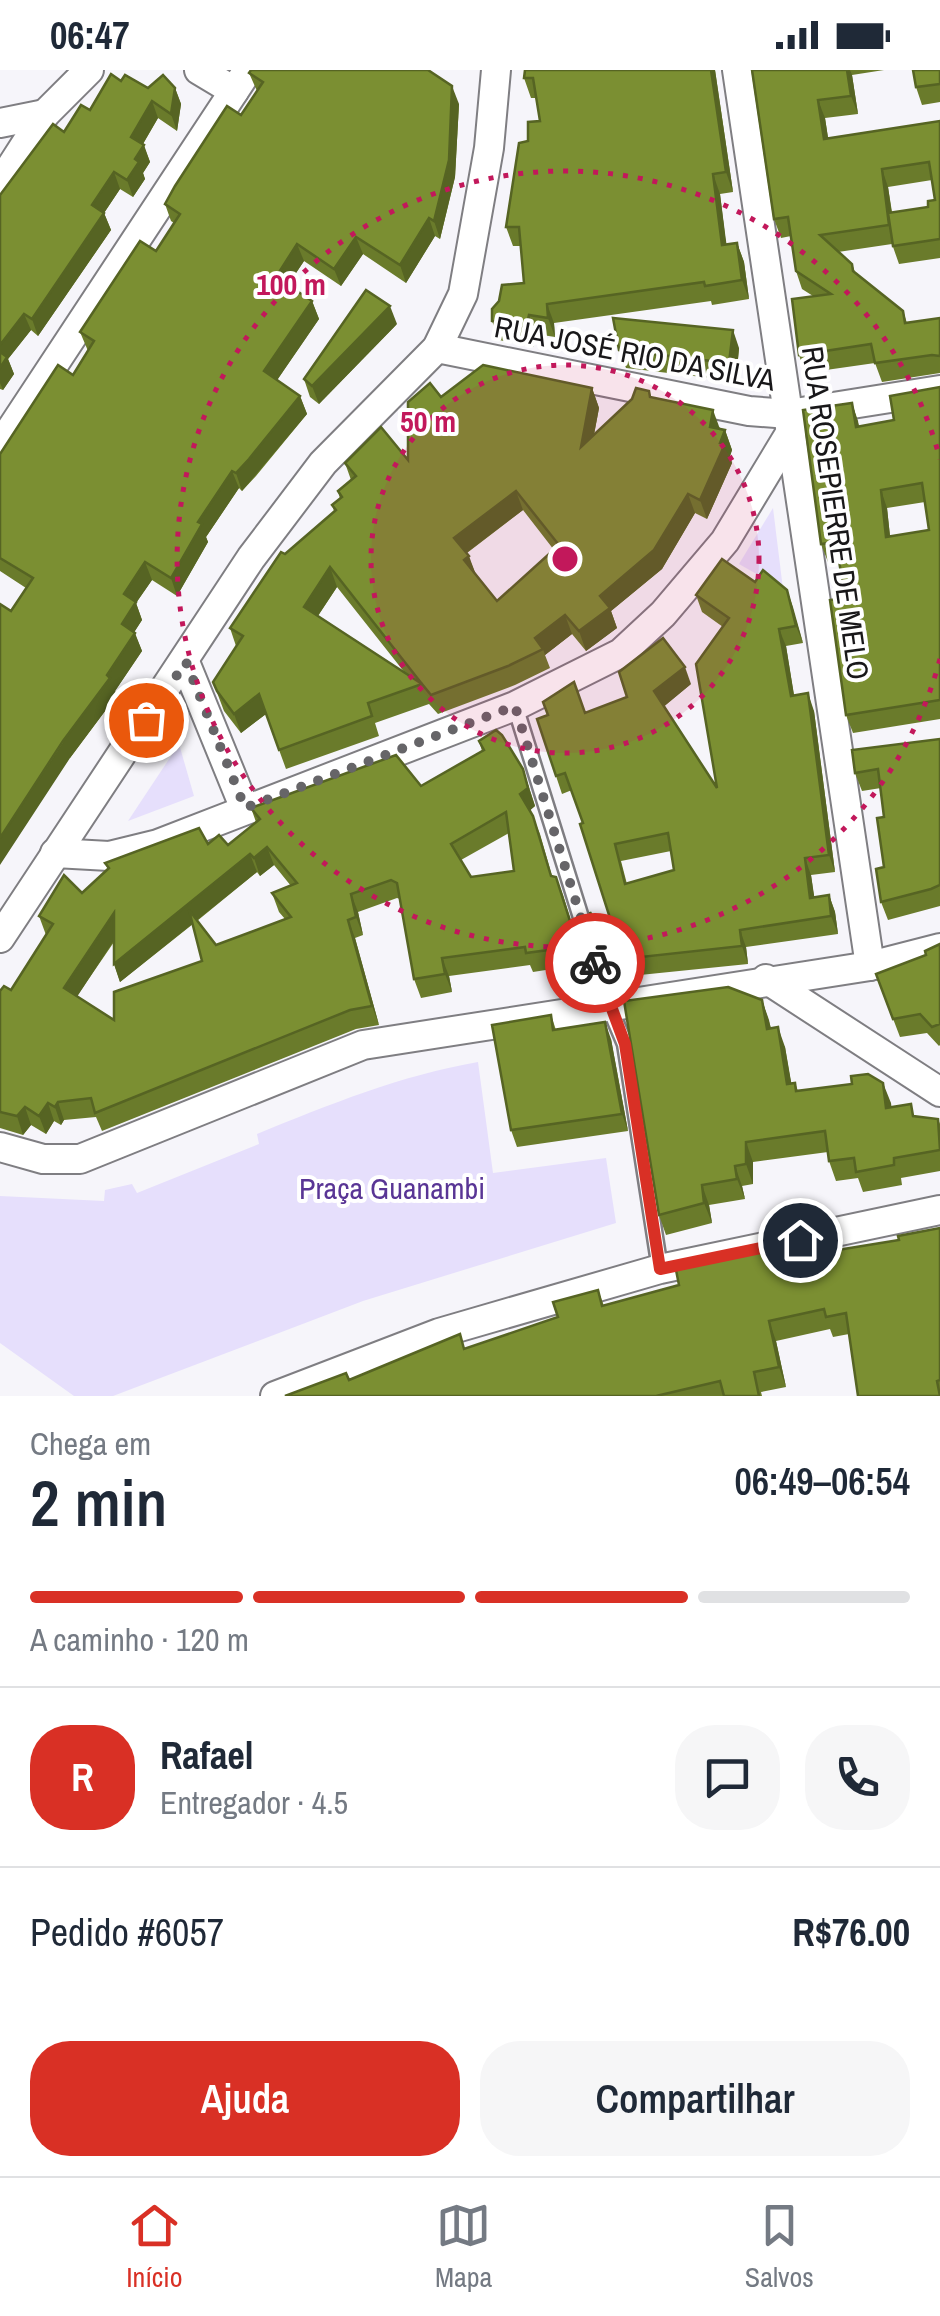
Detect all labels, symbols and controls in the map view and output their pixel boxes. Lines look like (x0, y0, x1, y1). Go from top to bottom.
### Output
text: 06:47 (50, 10, 130, 61)
text: 100 m (256, 264, 326, 304)
street label: RUA JOSÉ RIO DA SILVA (491, 306, 779, 400)
street label: RUA ROSEPIERRE DE MELO (793, 344, 879, 682)
text: 50 m (400, 401, 456, 441)
centre of rings (547, 541, 583, 577)
pin (104, 678, 189, 763)
icon: bag (119, 693, 174, 748)
courier (545, 913, 645, 1013)
icon: bike (568, 936, 623, 991)
park label: Praça Guanambi (299, 1168, 485, 1208)
pin (758, 1198, 843, 1283)
icon: home (773, 1213, 828, 1268)
text: Chega em (30, 1422, 151, 1465)
text: 06:49–06:54 (734, 1456, 910, 1507)
text: 2 min (30, 1459, 167, 1546)
text: A caminho · 120 m (30, 1618, 249, 1661)
button: chat (675, 1725, 780, 1830)
button: phone (805, 1725, 910, 1830)
text: Rafael (160, 1730, 254, 1781)
text: R (71, 1752, 94, 1803)
text: Entregador · 4.5 (160, 1781, 348, 1824)
text: Pedido #6057 (30, 1907, 224, 1958)
text: R$76.00 (792, 1907, 910, 1958)
button: Ajuda (30, 2041, 460, 2156)
button: Compartilhar (480, 2041, 910, 2156)
tab: Início (126, 2198, 182, 2296)
tab: Mapa (435, 2198, 492, 2296)
tab: Salvos (745, 2198, 814, 2296)

